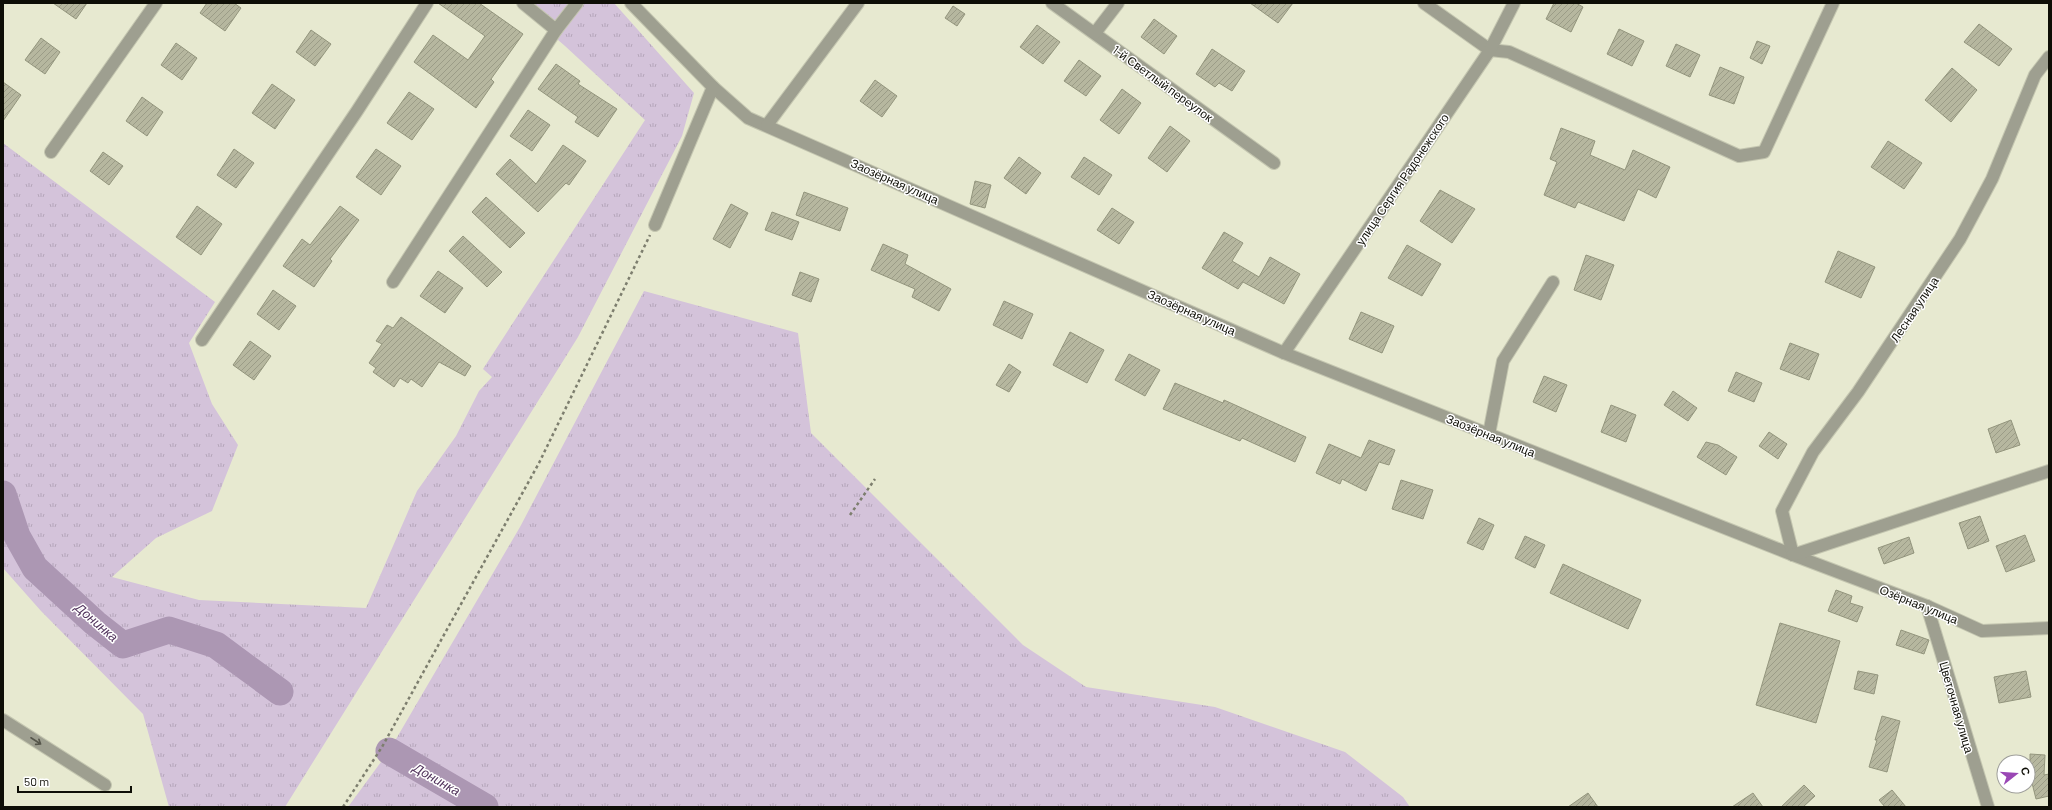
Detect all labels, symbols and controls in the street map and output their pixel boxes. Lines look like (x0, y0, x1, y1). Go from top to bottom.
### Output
street label: 1-й Светлый переулок (1110, 42, 1216, 125)
street label: улица Сергия Радонежского (1353, 110, 1452, 248)
street label: Заозёрная улица (849, 155, 941, 208)
street label: Лесная улица (1887, 273, 1942, 345)
street label: Заозёрная улица (1146, 286, 1238, 339)
street label: Заозёрная улица (1444, 411, 1538, 460)
street label: Озёрная улица (1877, 582, 1961, 627)
water label: Донинка (71, 598, 122, 645)
street label: Цветочная улица (1936, 660, 1977, 755)
one-way arrow (30, 737, 42, 745)
north arrow (1996, 754, 2036, 794)
water label: Донинка (409, 758, 463, 799)
text: С (2019, 765, 2033, 777)
scale bar (18, 768, 131, 794)
text: 50 m (24, 774, 49, 788)

